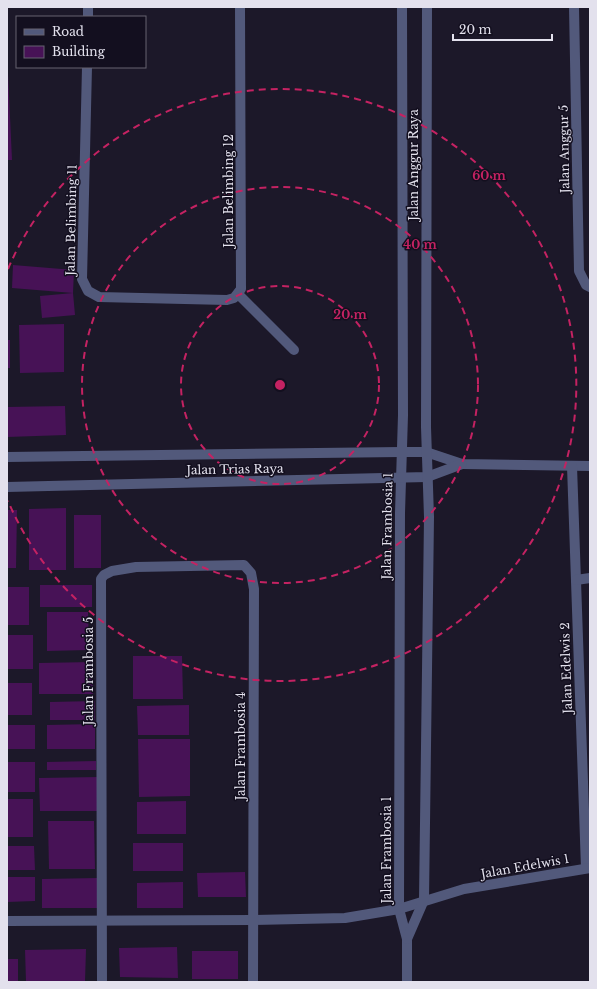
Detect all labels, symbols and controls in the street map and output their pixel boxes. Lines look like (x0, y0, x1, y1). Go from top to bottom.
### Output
legend (16, 16, 146, 68)
scale bar (453, 16, 552, 42)
text: 20 m (459, 22, 491, 37)
text: Road (52, 24, 84, 39)
text: Building (52, 44, 106, 59)
street label: Jalan Anggur 5 (556, 105, 572, 195)
street label: Jalan Anggur Raya (406, 109, 421, 223)
street label: Jalan Belimbing 12 (221, 134, 236, 250)
street label: Jalan Belimbing 11 (62, 164, 79, 278)
text: 60 m (472, 168, 507, 183)
text: 40 m (403, 237, 437, 252)
text: 20 m (333, 307, 367, 322)
centre of rings (273, 378, 287, 392)
street label: Jalan Trias Raya (184, 461, 284, 477)
street label: Jalan Frambosia 1 (379, 472, 395, 582)
street label: Jalan Frambosia 5 (81, 617, 96, 727)
street label: Jalan Edelwis 2 (557, 622, 575, 716)
street label: Jalan Frambosia 4 (233, 692, 248, 802)
street label: Jalan Frambosia 1 (379, 797, 394, 905)
street label: Jalan Edelwis 1 (478, 851, 570, 881)

